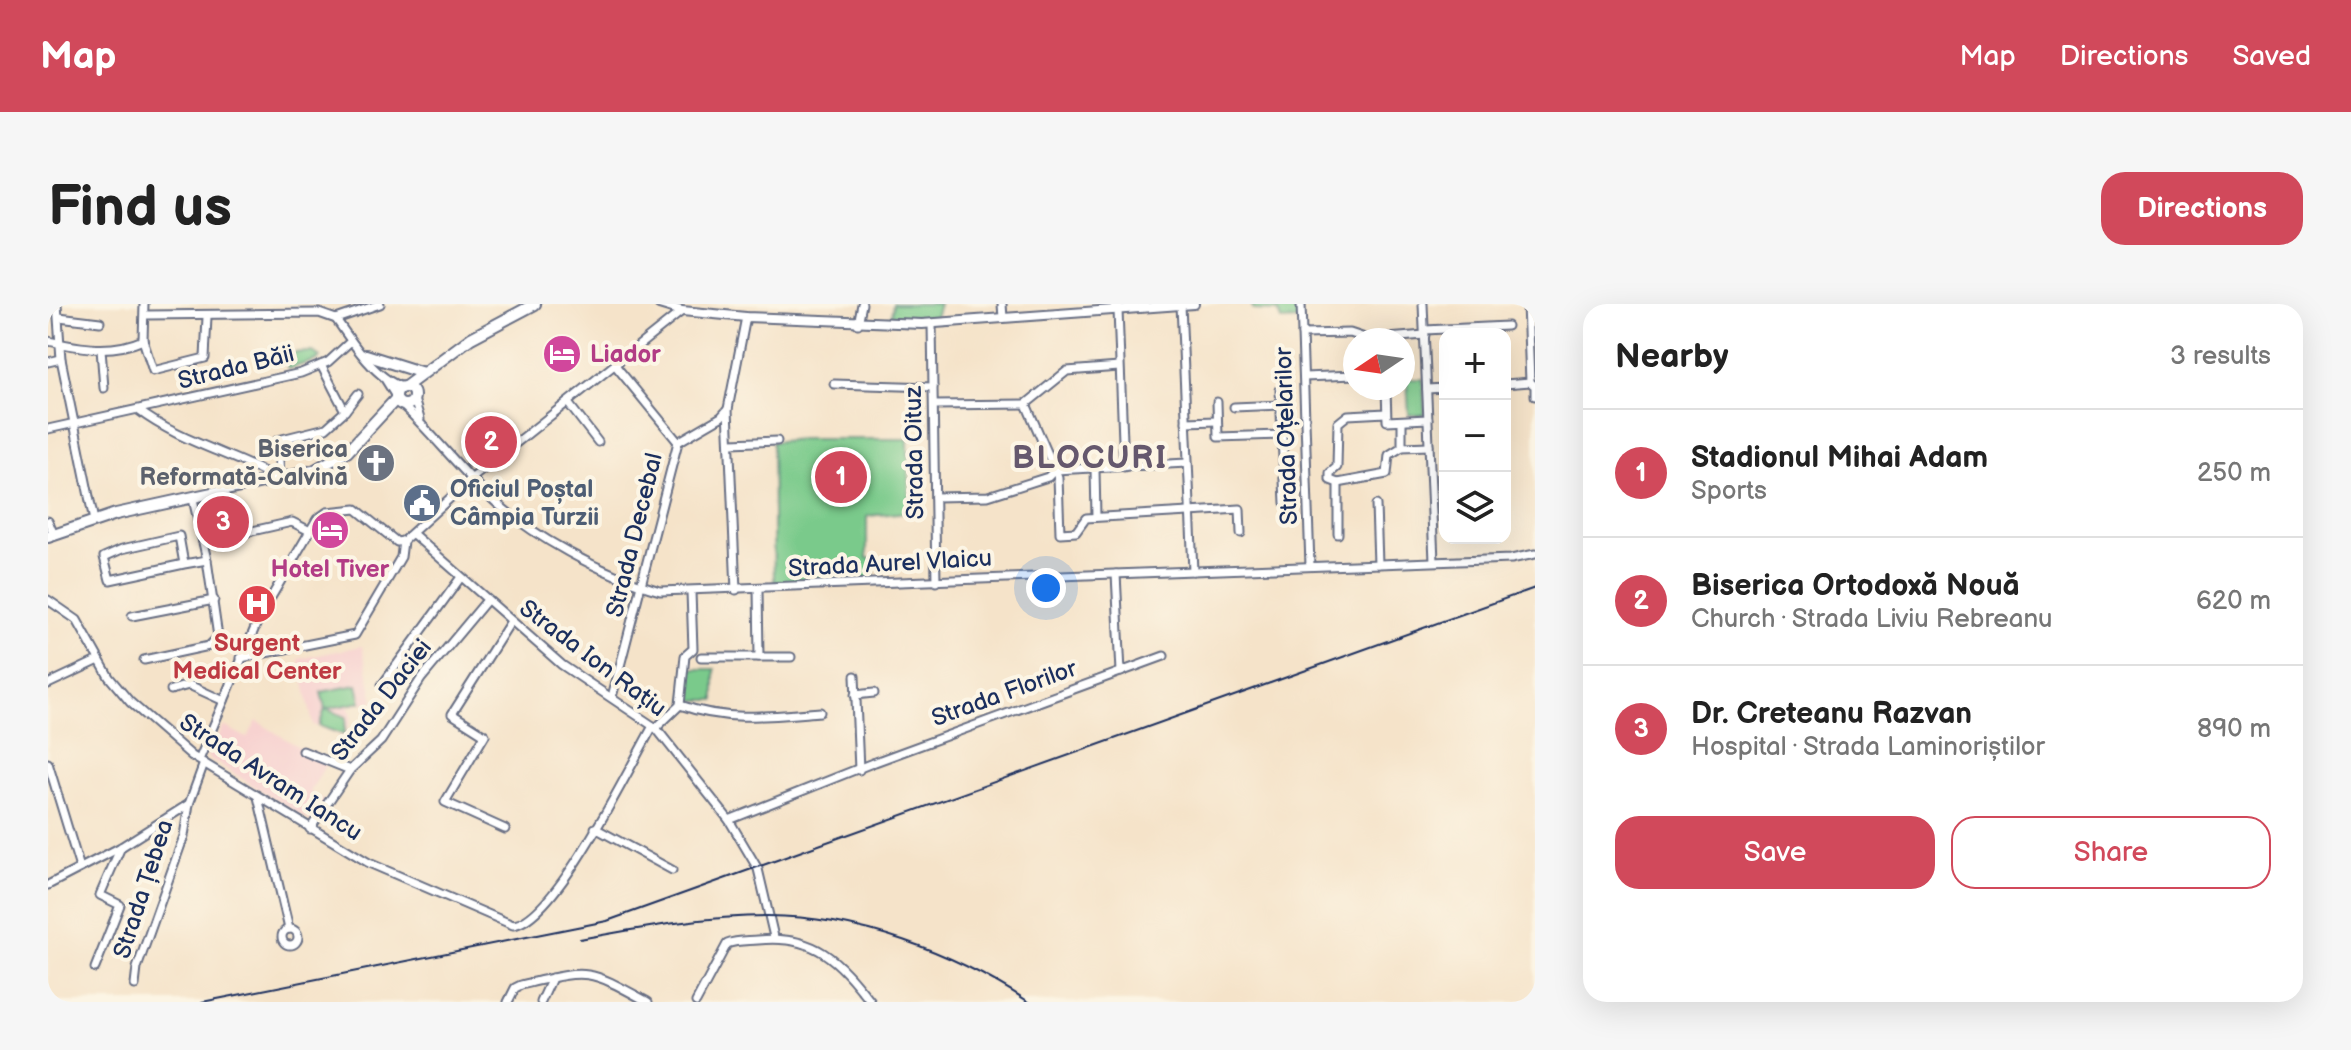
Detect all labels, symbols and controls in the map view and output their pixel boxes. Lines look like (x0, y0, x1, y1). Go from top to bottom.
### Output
text: Map (40, 34, 116, 79)
text: Map (1959, 40, 2016, 73)
text: Directions (2060, 40, 2188, 73)
text: Saved (2232, 40, 2311, 73)
button: Directions (2101, 172, 2303, 245)
text: Find us (48, 175, 232, 242)
north arrow (1343, 328, 1415, 400)
map controls (1439, 328, 1511, 544)
button: + (1439, 328, 1511, 400)
hotel icon: Liador (541, 333, 583, 375)
text: Nearby (1615, 336, 1729, 377)
street label: Strada Băii (175, 339, 297, 396)
place label: Liador (590, 340, 661, 369)
text: 3 results (2170, 341, 2271, 372)
street label: Strada Oțelarilor (1269, 346, 1304, 525)
street label: Strada Oituz (899, 385, 930, 520)
button: − (1439, 400, 1511, 472)
pin: 2 (465, 412, 517, 472)
place label: Biserica Reformată-Calvină (139, 435, 348, 492)
district label: BLOCURI (1012, 439, 1168, 478)
text: Stadionul Mihai Adam (1691, 440, 1988, 476)
church icon: Biserica Reformată-Calvină (355, 442, 397, 484)
pin: 1 (815, 447, 867, 507)
street label: Strada Decebal (600, 450, 669, 620)
text: 1 (1636, 458, 1646, 489)
text: 250 m (2197, 458, 2271, 489)
button: layers (1439, 472, 1511, 544)
place label: Oficiul Poștal Câmpia Turzii (450, 475, 599, 532)
text: Sports (1691, 476, 1767, 507)
public building icon: Oficiul Poștal Câmpia Turzii (401, 482, 443, 524)
pin: 3 (197, 492, 249, 552)
hotel icon: Hotel Tiver (309, 509, 351, 551)
street label: Strada Aurel Vlaicu (787, 544, 993, 583)
place label: Hotel Tiver (271, 555, 390, 584)
your location (1026, 568, 1066, 608)
text: Biserica Ortodoxă Nouă (1691, 568, 2020, 604)
hospital icon: Surgent Medical Center (236, 583, 278, 625)
text: 2 (1633, 586, 1649, 617)
text: 620 m (2196, 586, 2271, 617)
street label: Strada Ion Rațiu (514, 594, 672, 723)
text: Church · Strada Liviu Rebreanu (1691, 604, 2052, 635)
place label: Surgent Medical Center (172, 629, 342, 686)
street label: Strada Daciei (325, 634, 438, 767)
street label: Strada Florilor (928, 654, 1081, 733)
text: Dr. Creteanu Razvan (1691, 696, 1972, 732)
street label: Strada Avram Iancu (174, 708, 367, 847)
text: 3 (1633, 714, 1649, 745)
text: 890 m (2197, 714, 2271, 745)
text: Hospital · Strada Laminoriștilor (1691, 732, 2045, 763)
street label: Strada Țebea (107, 816, 180, 962)
button: Save (1615, 816, 1935, 889)
button: Share (1951, 816, 2271, 889)

